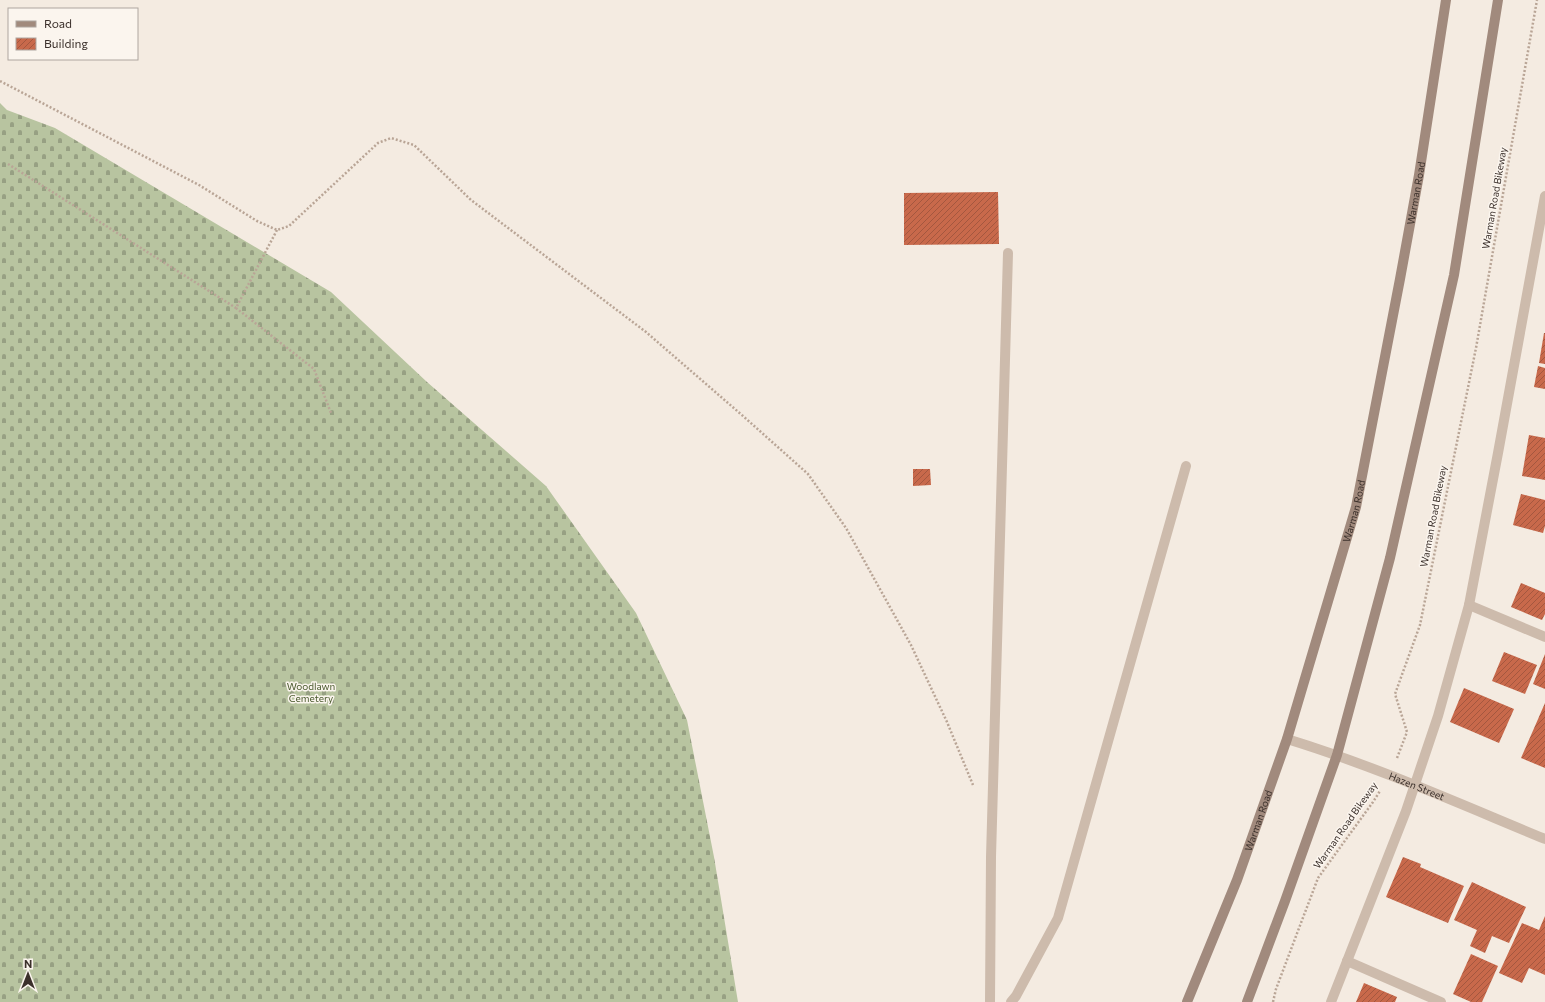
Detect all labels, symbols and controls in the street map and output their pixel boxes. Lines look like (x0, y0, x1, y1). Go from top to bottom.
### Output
legend (8, 8, 138, 60)
text: Road (44, 16, 72, 30)
text: Building (44, 36, 88, 50)
street label: Warman Road Bikeway (1479, 146, 1509, 250)
street label: Warman Road (1404, 160, 1427, 226)
street label: Warman Road Bikeway (1417, 464, 1449, 568)
street label: Warman Road (1340, 479, 1367, 544)
park label: Woodlawn Cemetery (287, 680, 335, 704)
street label: Hazen Street (1387, 769, 1446, 803)
street label: Warman Road Bikeway (1310, 779, 1380, 871)
street label: Warman Road (1242, 788, 1275, 853)
north arrow (8, 954, 48, 994)
text: N (24, 957, 32, 970)

